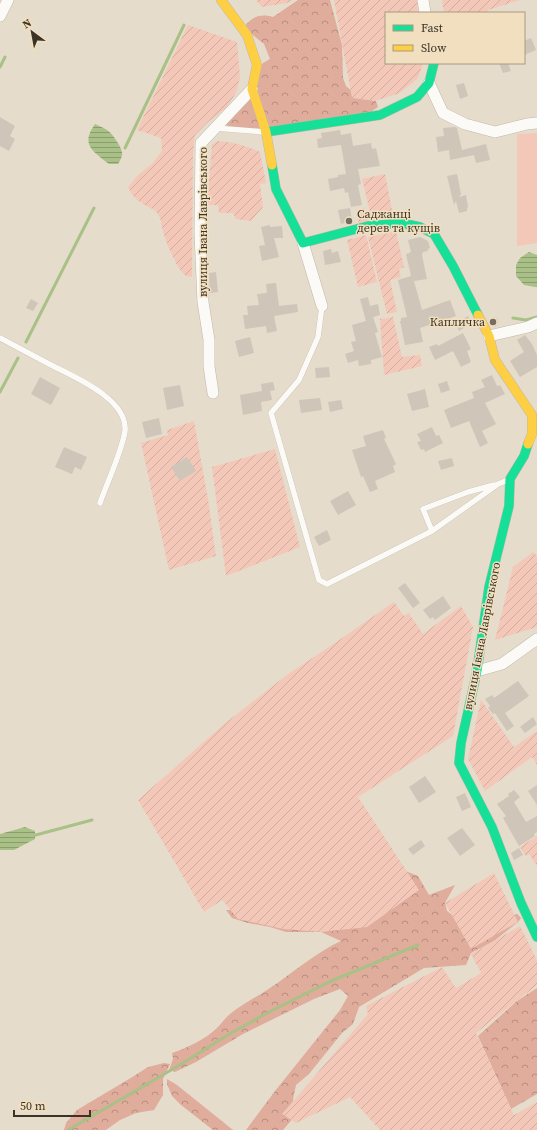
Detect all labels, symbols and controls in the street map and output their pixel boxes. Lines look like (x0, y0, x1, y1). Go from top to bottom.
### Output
north arrow (12, 12, 52, 52)
legend (385, 12, 525, 64)
text: N (20, 15, 34, 32)
text: Fast (421, 20, 443, 36)
text: Slow (421, 40, 447, 56)
street label: вулиця Івана Лаврівського (195, 146, 211, 297)
place label: Саджанці дерев та кущів (357, 206, 440, 236)
marker: Саджанці дерев та кущів (344, 216, 354, 226)
place label: Капличка (430, 314, 486, 330)
marker: Капличка (488, 317, 498, 327)
street label: вулиця Івана Лаврівського (460, 560, 504, 711)
scale bar (14, 1092, 90, 1118)
text: 50 m (20, 1098, 46, 1114)

